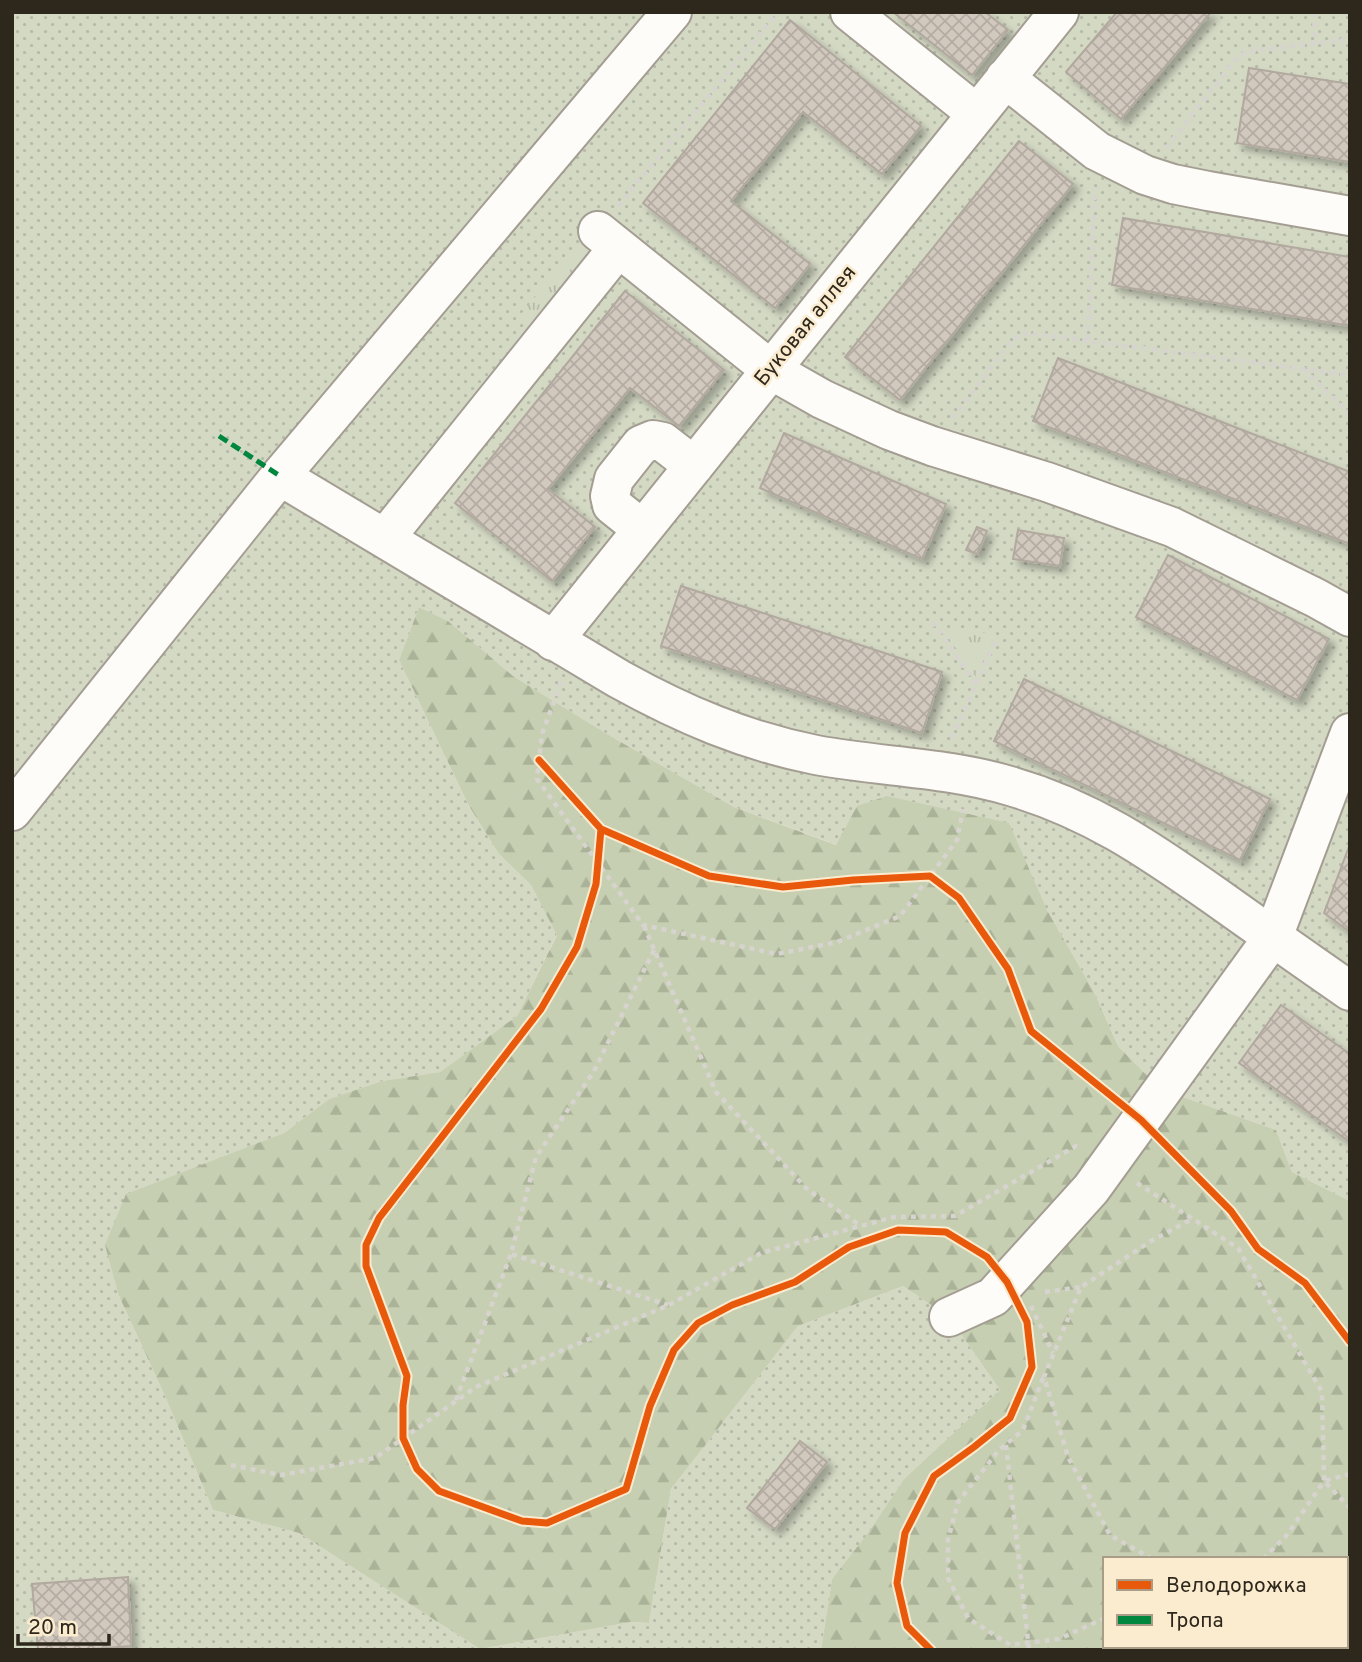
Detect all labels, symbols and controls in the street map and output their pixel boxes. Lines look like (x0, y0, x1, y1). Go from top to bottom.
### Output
street label: Буковая аллея (749, 260, 863, 392)
legend (1103, 1557, 1348, 1648)
text: Велодорожка (1166, 1573, 1306, 1600)
scale bar (18, 1602, 108, 1646)
text: Тропа (1166, 1608, 1224, 1635)
text: 20 m (28, 1615, 77, 1642)

